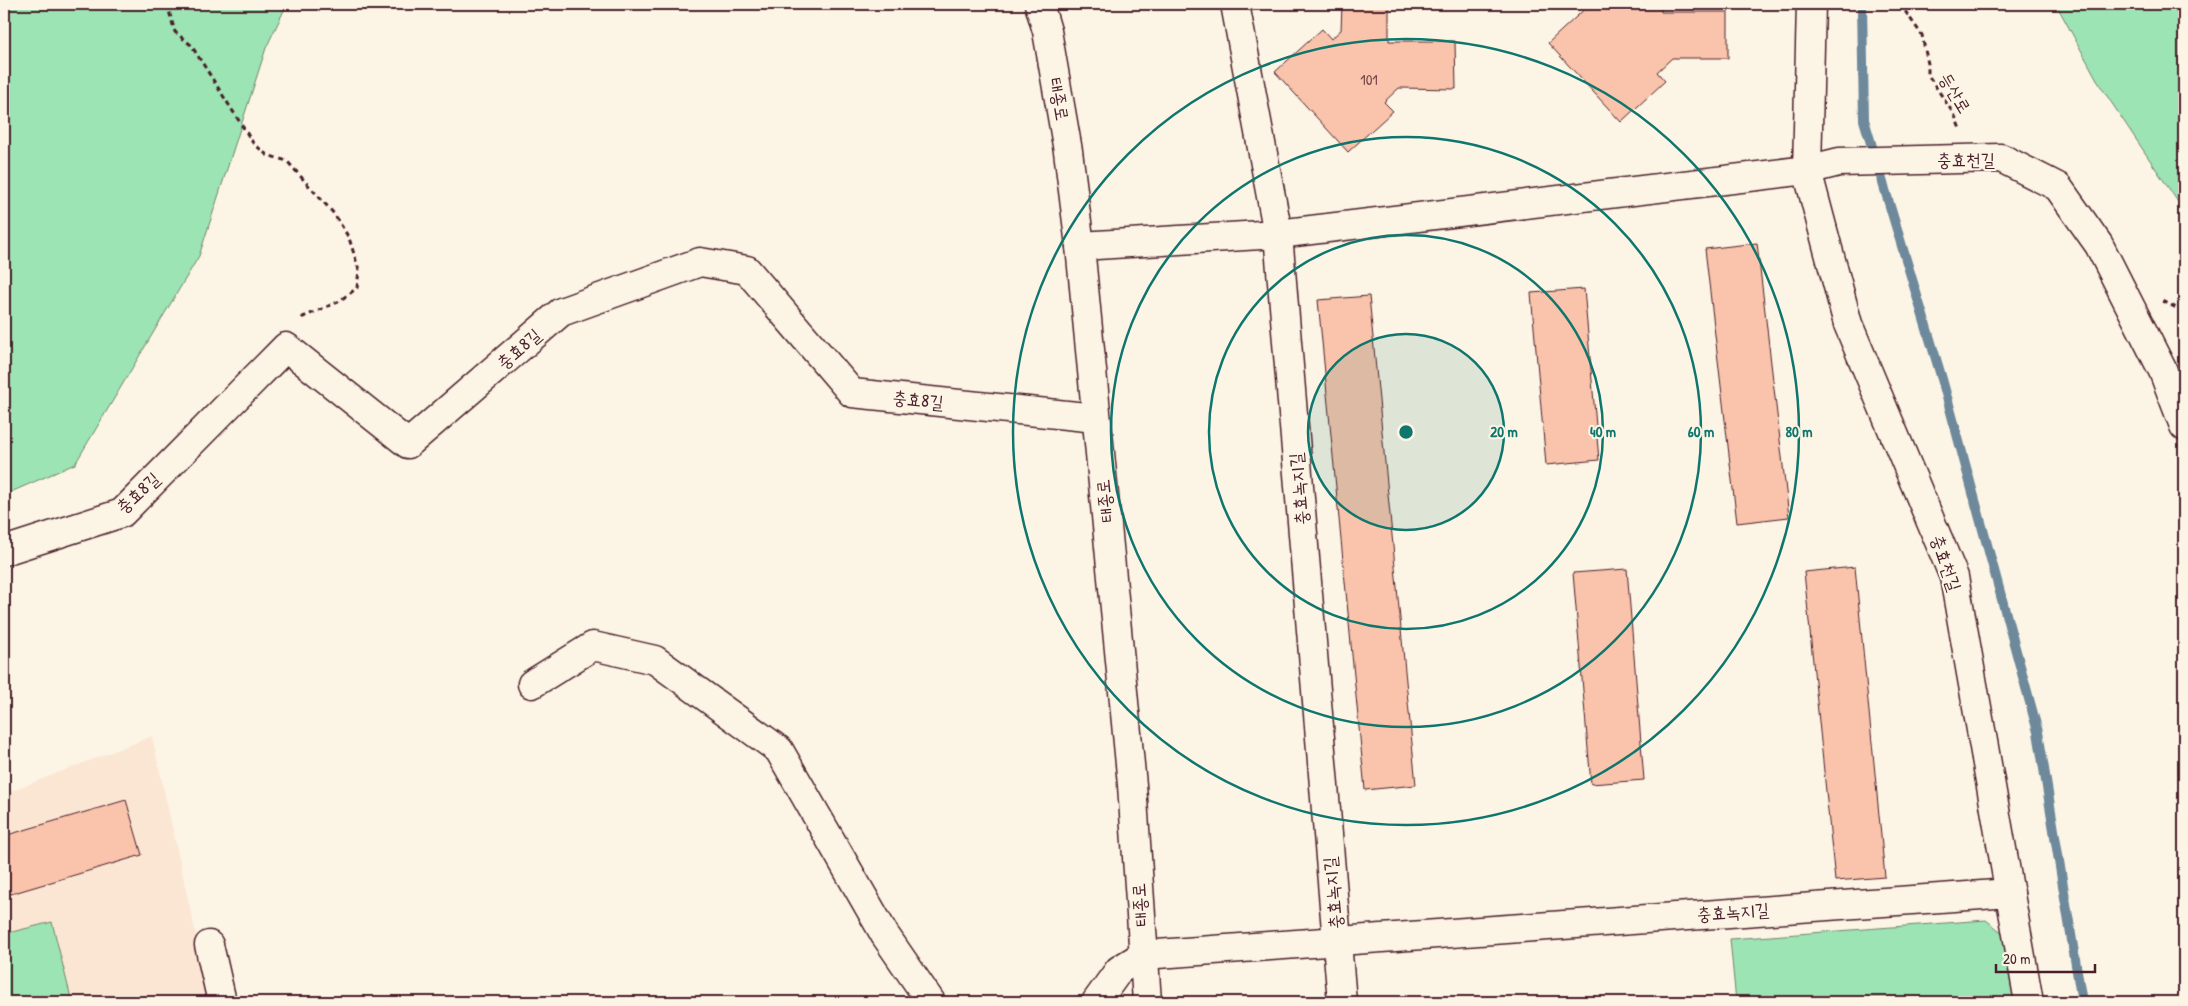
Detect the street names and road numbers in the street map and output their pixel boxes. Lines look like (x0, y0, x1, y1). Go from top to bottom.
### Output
street label: 등산로 (1934, 68, 1977, 118)
street label: 태종로 (1043, 75, 1076, 122)
street label: 충효천길 (1937, 147, 1995, 172)
street label: 충효8길 (491, 322, 547, 375)
street label: 충효8길 (891, 384, 945, 415)
street label: 충효녹지길 (1283, 451, 1314, 526)
street label: 충효8길 (110, 466, 165, 519)
street label: 태종로 (1090, 478, 1119, 524)
street label: 충효천길 (1925, 531, 1968, 595)
street label: 충효녹지길 (1317, 855, 1348, 930)
street label: 태종로 (1126, 882, 1153, 928)
street label: 충효녹지길 (1696, 896, 1770, 926)

